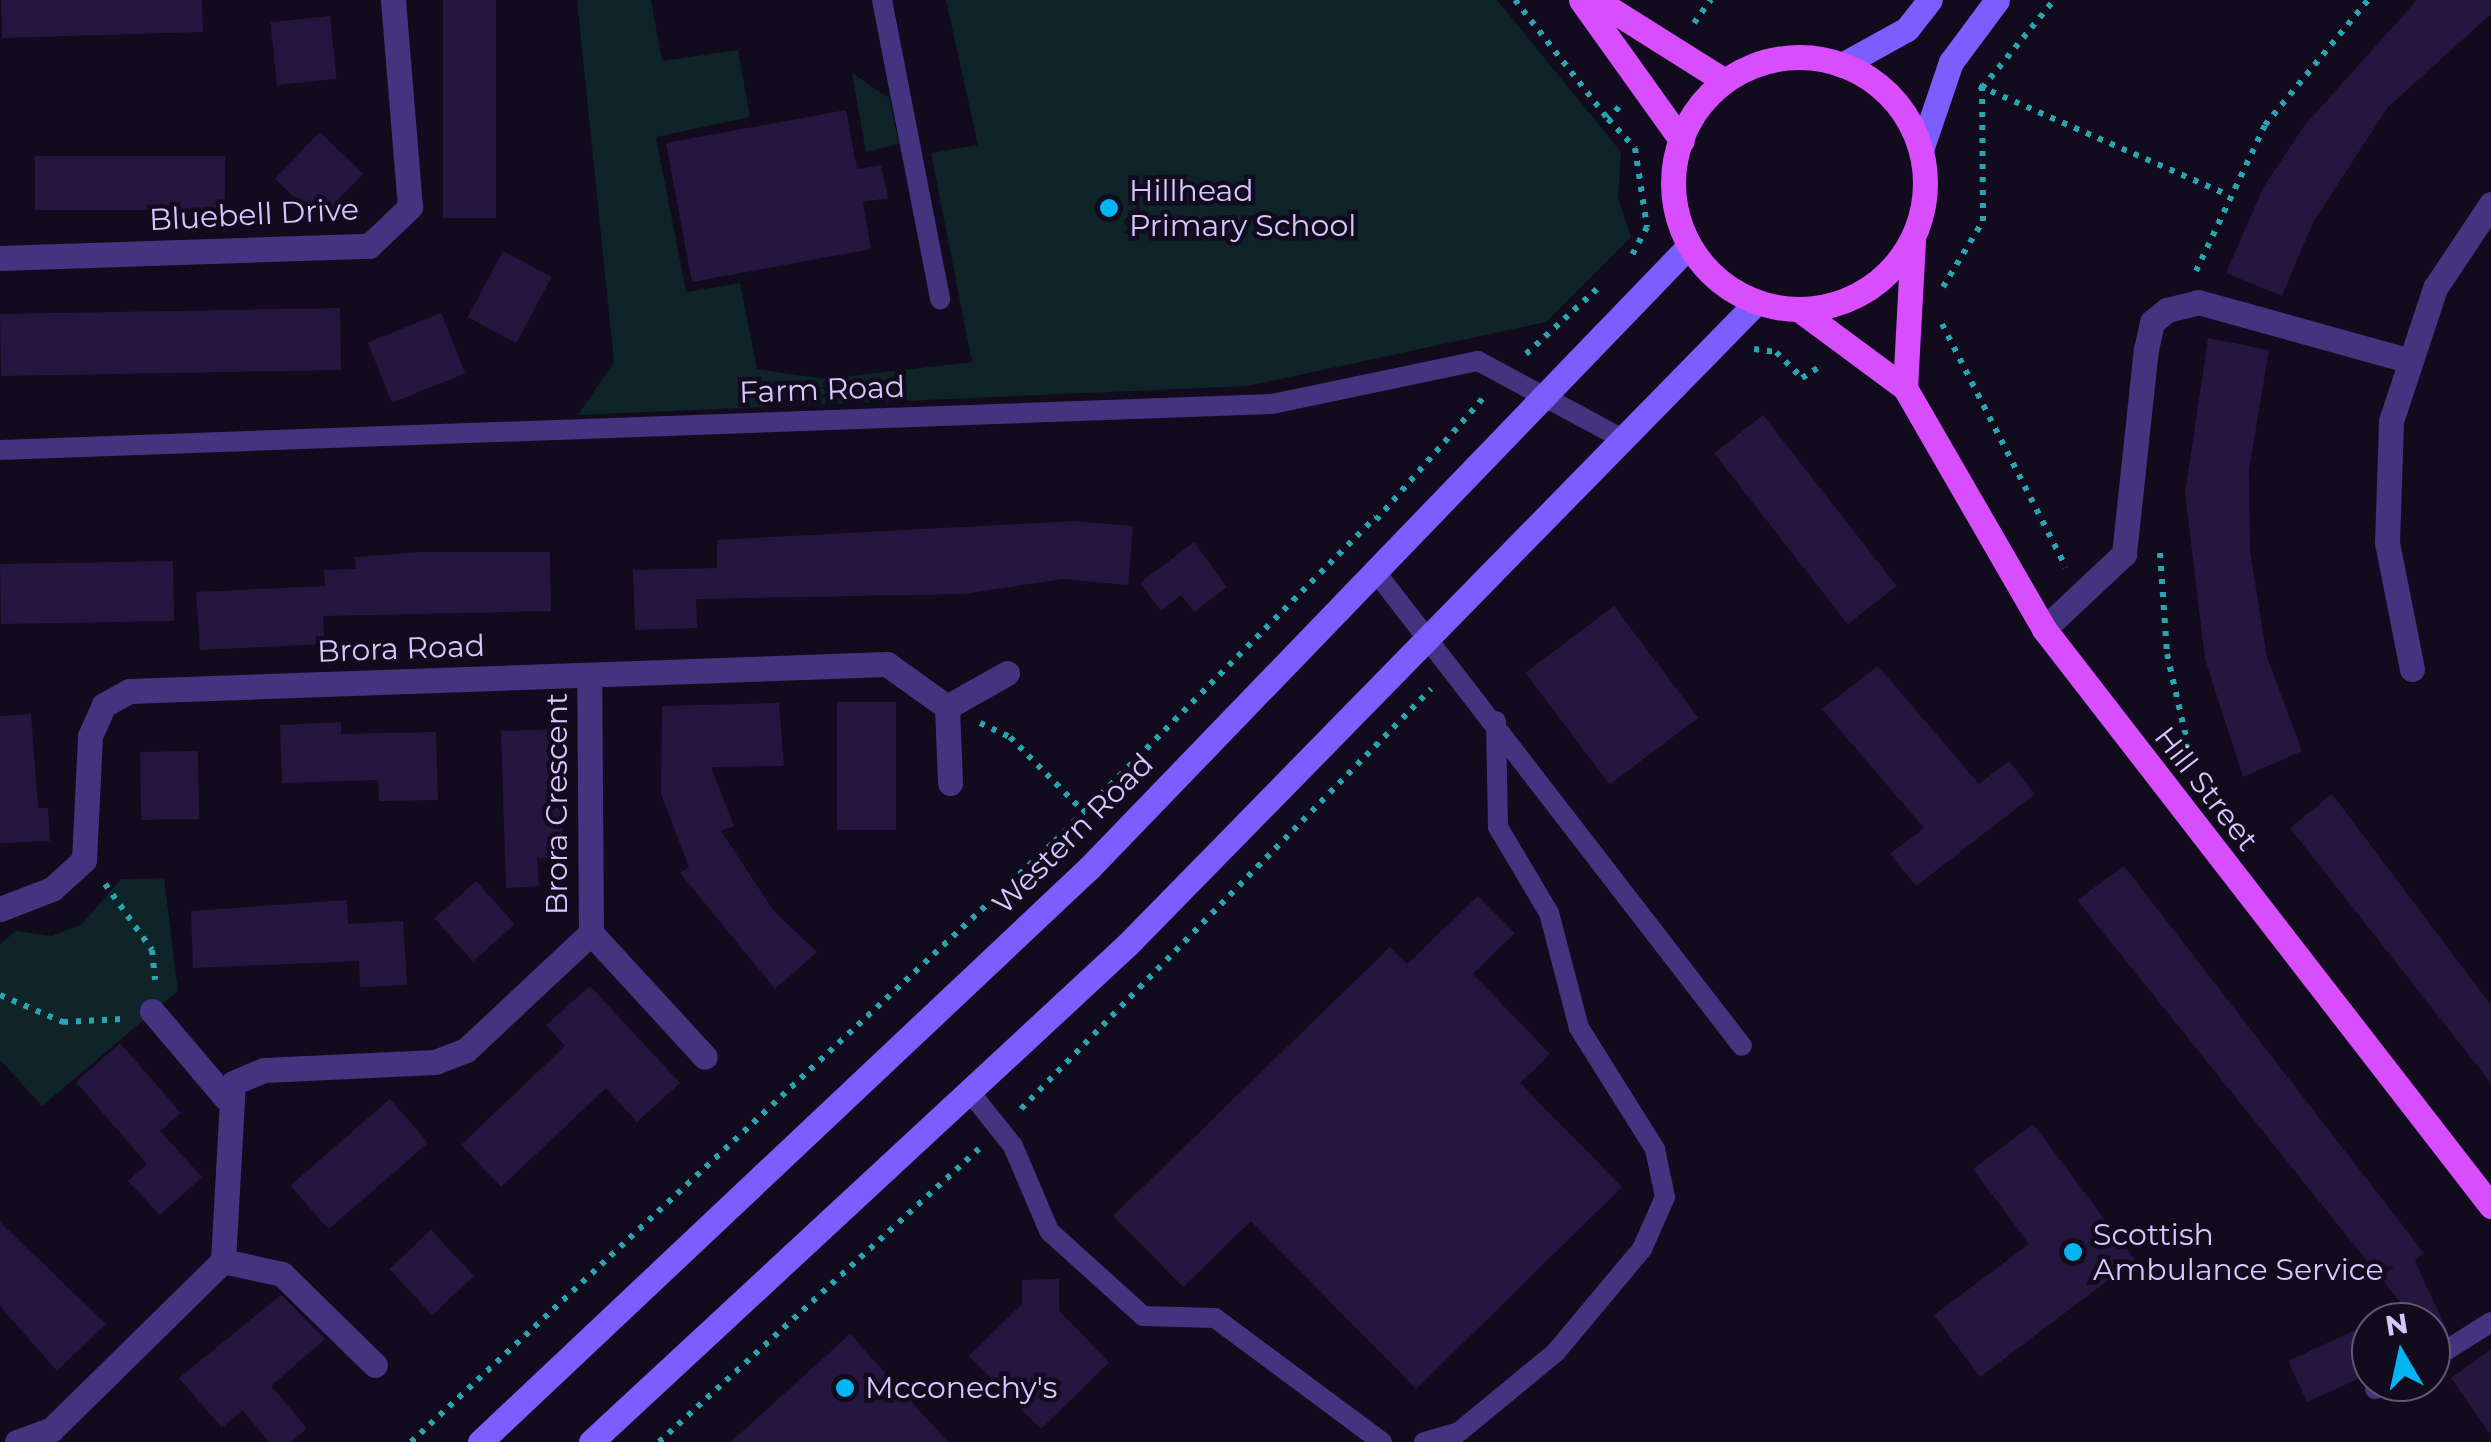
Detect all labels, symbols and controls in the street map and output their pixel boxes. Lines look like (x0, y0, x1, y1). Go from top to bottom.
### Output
place label: Hillhead Primary School (1129, 173, 1356, 244)
street label: Bluebell Drive (148, 192, 360, 238)
marker: Hillhead Primary School (1098, 197, 1120, 219)
street label: Farm Road (738, 369, 906, 411)
street label: Brora Road (316, 628, 486, 670)
street label: Brora Crescent (539, 693, 575, 915)
street label: Hill Street (2147, 720, 2265, 858)
street label: Western Road (985, 746, 1161, 922)
place label: Scottish Ambulance Service (2093, 1217, 2384, 1288)
marker: Scottish Ambulance Service (2062, 1241, 2084, 1263)
north arrow (2351, 1302, 2451, 1402)
text: N (2383, 1306, 2410, 1343)
place label: Mcconechy's (865, 1370, 1057, 1406)
marker: Mcconechy's (834, 1377, 856, 1399)

